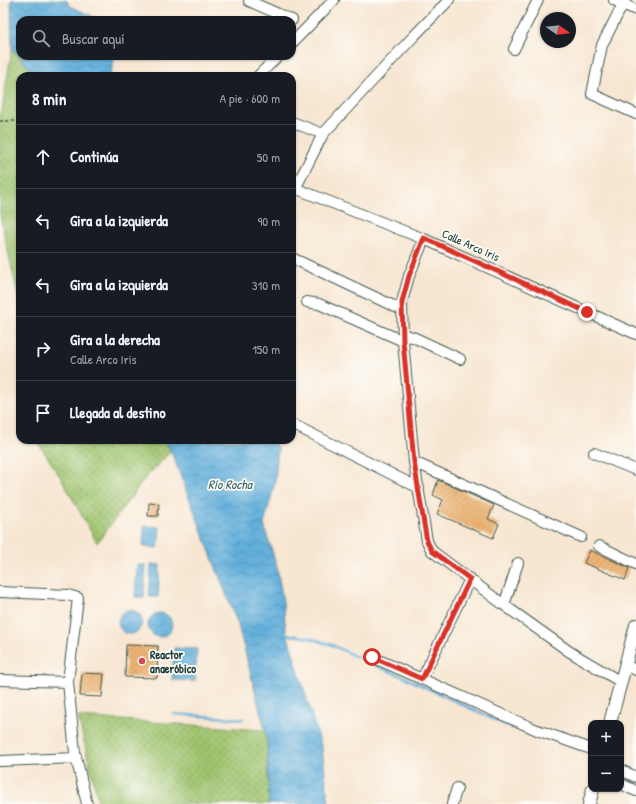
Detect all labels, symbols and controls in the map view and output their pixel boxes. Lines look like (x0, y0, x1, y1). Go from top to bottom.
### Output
north arrow (540, 12, 576, 48)
search box (16, 16, 296, 60)
icon: search (30, 27, 52, 49)
text: Buscar aquí (62, 28, 125, 49)
text: 8 min (32, 87, 66, 110)
text: A pie · 600 m (220, 89, 280, 107)
icon: ahead (32, 146, 54, 168)
text: Continúa (70, 146, 118, 167)
text: 50 m (257, 148, 280, 166)
icon: left (32, 210, 54, 232)
text: Gira a la izquierda (70, 210, 168, 231)
text: 90 m (258, 212, 280, 230)
street label: Calle Arco Iris (439, 225, 503, 265)
icon: left (32, 274, 54, 296)
text: Gira a la izquierda (70, 274, 168, 295)
text: 310 m (252, 276, 280, 294)
route end (578, 303, 596, 321)
text: Gira a la derecha (70, 329, 160, 350)
icon: right (32, 338, 54, 360)
text: 150 m (252, 340, 280, 358)
text: Calle Arco Iris (70, 350, 137, 368)
icon: arrive (32, 402, 54, 424)
text: Llegada al destino (70, 402, 166, 423)
water label: Río Rocha (208, 475, 254, 493)
place label: Reactor anaeróbico (150, 646, 196, 677)
route start (363, 648, 381, 666)
marker: Reactor anaeróbico (137, 656, 147, 666)
map controls (588, 720, 624, 792)
button: + (588, 720, 624, 756)
button: − (588, 756, 624, 792)

